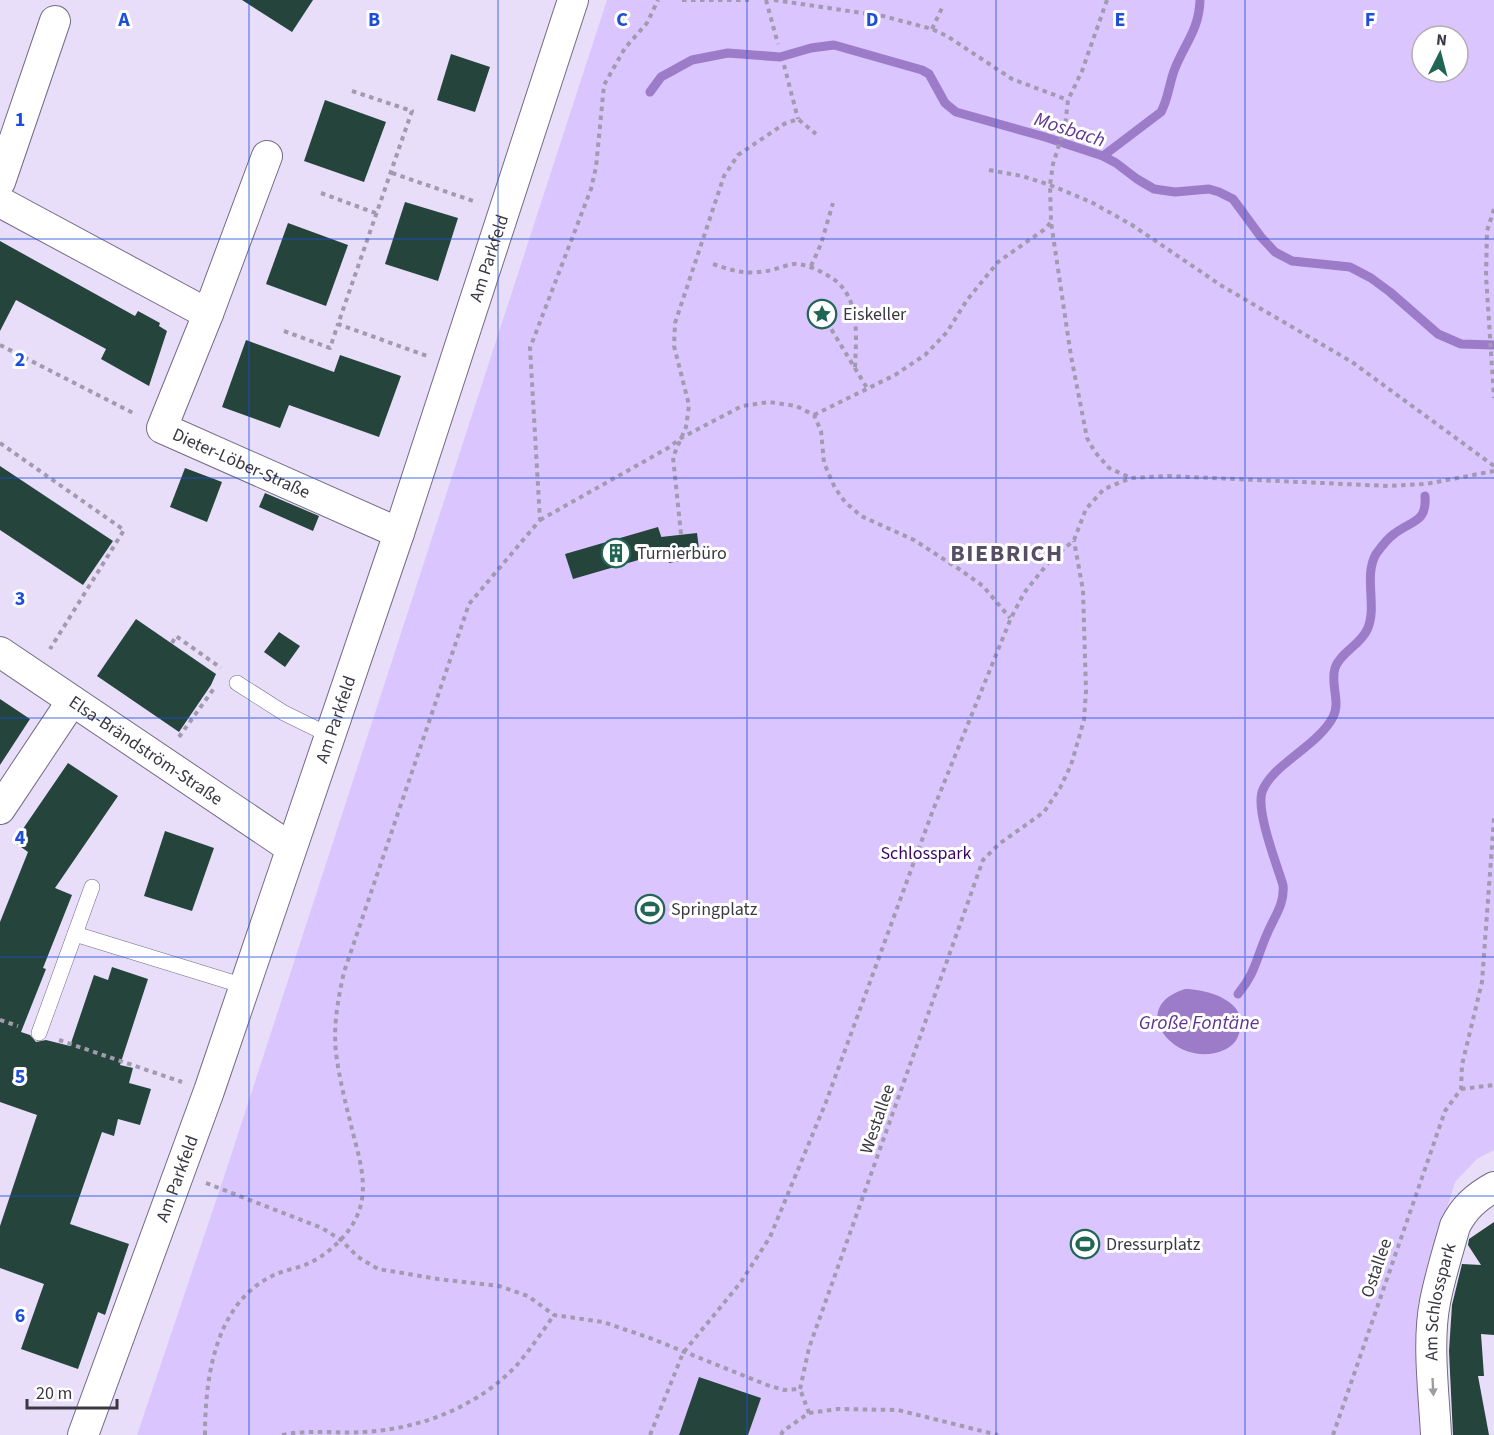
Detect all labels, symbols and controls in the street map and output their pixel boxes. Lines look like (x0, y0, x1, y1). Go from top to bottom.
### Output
text: A (117, 6, 130, 34)
text: B (368, 6, 380, 34)
text: C (616, 6, 628, 34)
text: D (866, 6, 878, 34)
text: E (1115, 6, 1125, 34)
text: F (1365, 6, 1375, 34)
north arrow (1410, 24, 1470, 84)
text: N (1435, 29, 1448, 52)
water label: Mosbach (1031, 105, 1109, 155)
text: 1 (15, 106, 25, 134)
street label: Am Parkfeld (463, 211, 515, 305)
place icon: Eiskeller (806, 298, 838, 330)
place label: Eiskeller (843, 302, 907, 327)
text: 2 (15, 346, 25, 374)
street label: Dieter-Löber-Straße (168, 422, 314, 505)
district label: BIEBRICH (950, 536, 1064, 571)
building icon: Turnierbüro (600, 537, 632, 569)
place label: Turnierbüro (637, 541, 727, 566)
text: 3 (15, 585, 25, 613)
street label: Am Parkfeld (310, 673, 362, 766)
street label: Elsa-Brändström-Straße (64, 690, 228, 812)
text: 4 (15, 824, 26, 852)
park label: Schlosspark (881, 841, 972, 866)
sports icon: Springplatz (634, 893, 666, 925)
place label: Springplatz (671, 897, 758, 922)
water label: Große Fontäne (1139, 1009, 1259, 1037)
text: 5 (15, 1063, 25, 1091)
street label: Westallee (854, 1081, 901, 1157)
street label: Am Parkfeld (150, 1132, 205, 1226)
sports icon: Dressurplatz (1069, 1228, 1101, 1260)
place label: Dressurplatz (1106, 1232, 1201, 1257)
street label: Ostallee (1355, 1235, 1398, 1301)
street label: Am Schlosspark (1419, 1240, 1462, 1361)
text: 6 (15, 1302, 25, 1330)
scale bar (27, 1372, 117, 1410)
one-way arrow (1428, 1377, 1438, 1396)
text: 20 m (36, 1381, 72, 1406)

